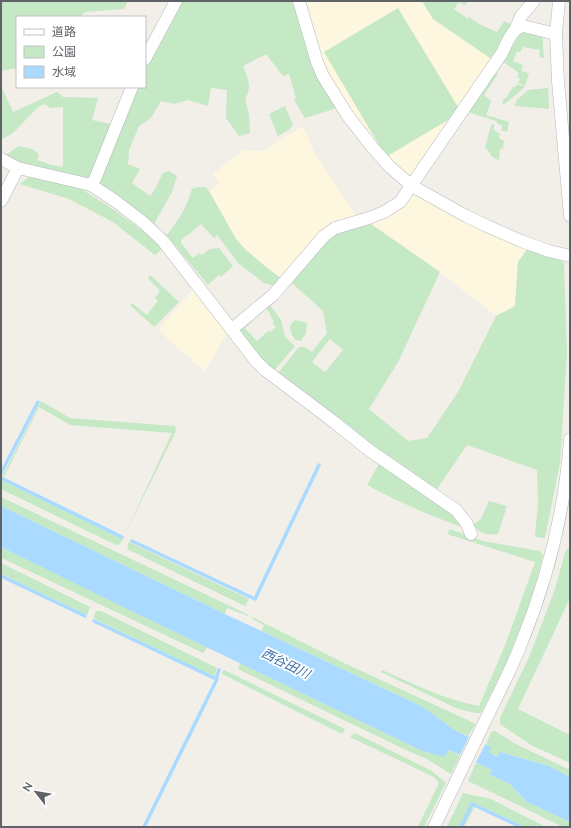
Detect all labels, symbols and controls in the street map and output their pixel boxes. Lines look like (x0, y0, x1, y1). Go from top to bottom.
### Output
legend (16, 16, 146, 88)
text: 道路 (52, 24, 76, 39)
text: 公園 (52, 44, 76, 59)
text: 水域 (52, 64, 76, 79)
water label: 西谷田川 (259, 644, 315, 682)
north arrow (16, 772, 56, 812)
text: N (19, 780, 35, 794)

